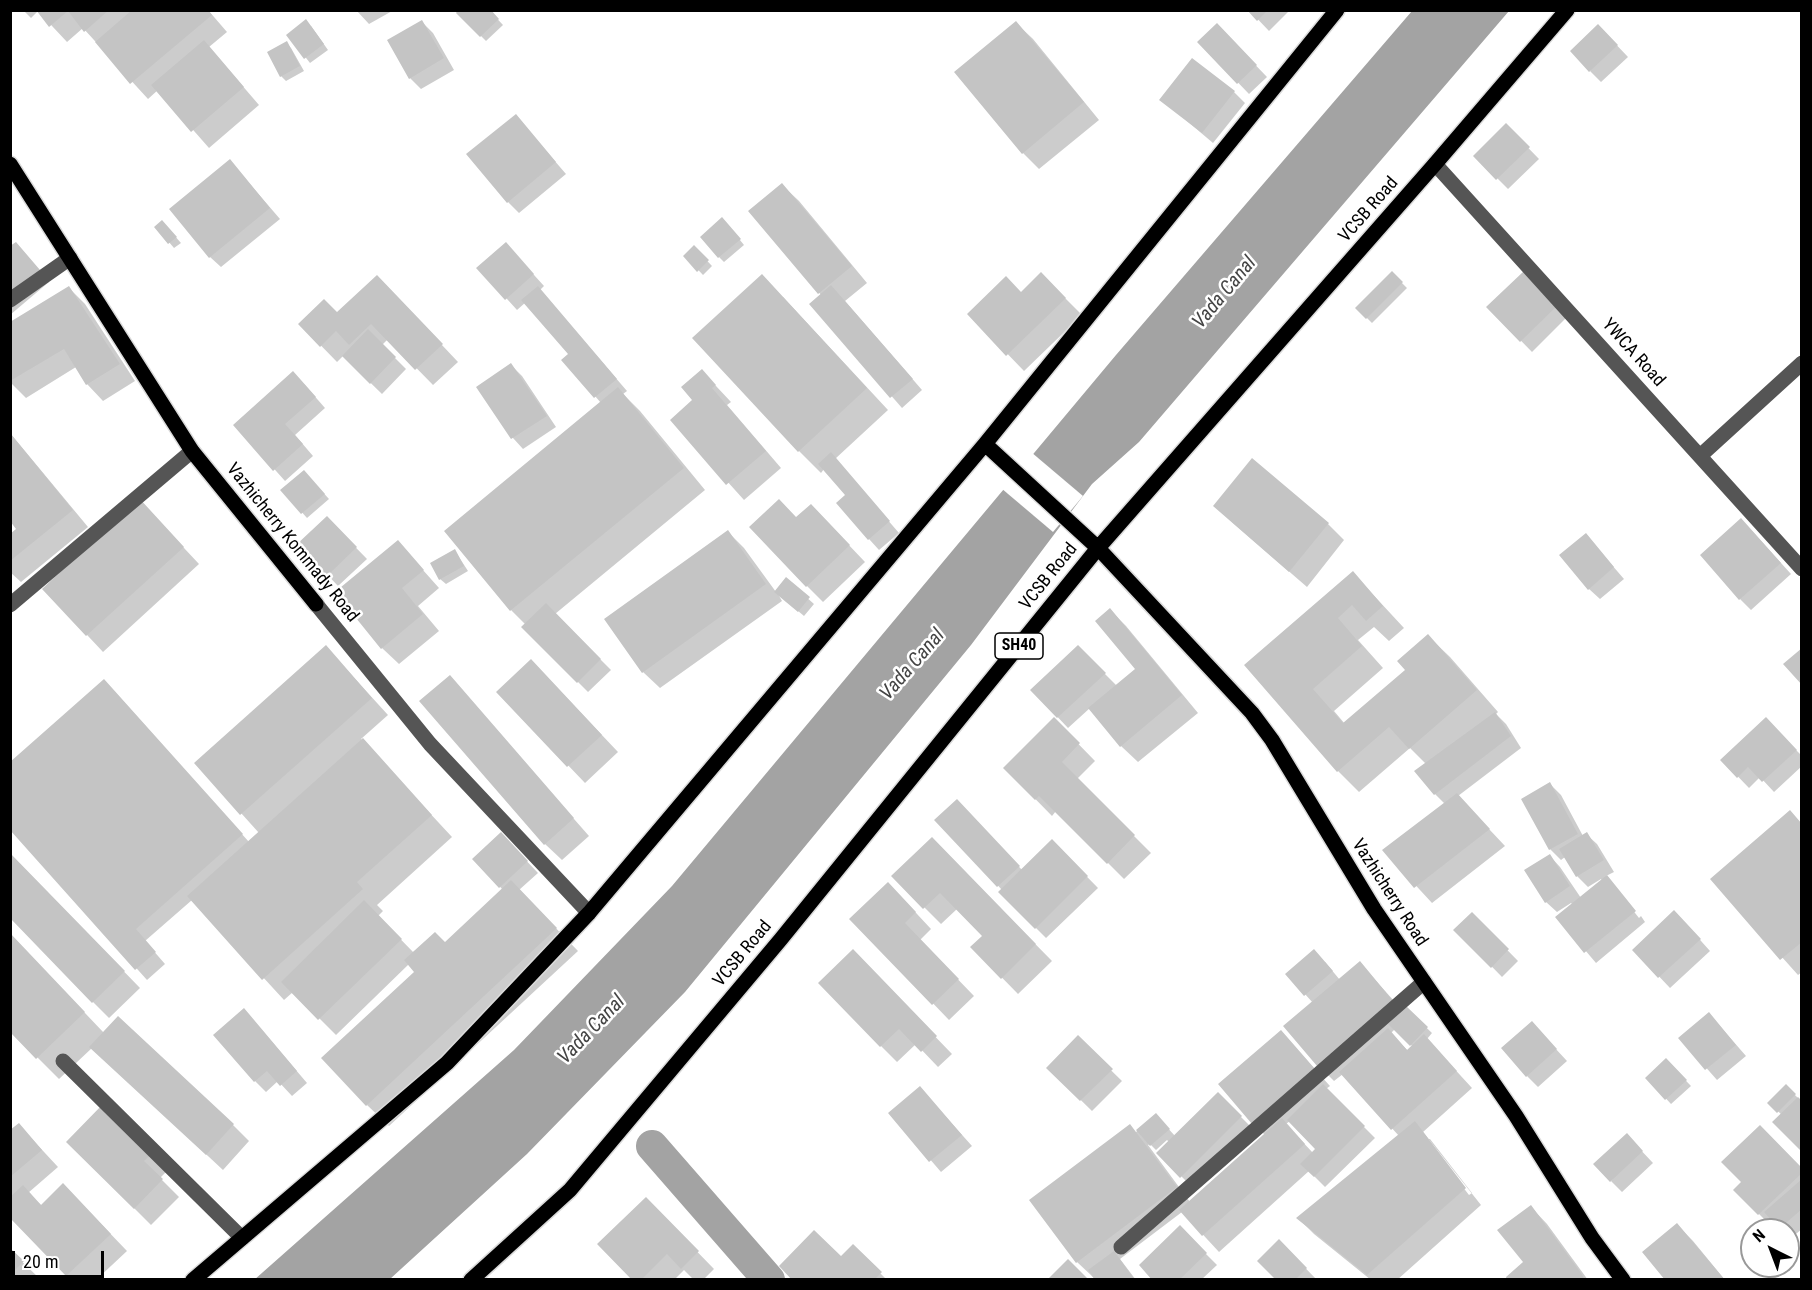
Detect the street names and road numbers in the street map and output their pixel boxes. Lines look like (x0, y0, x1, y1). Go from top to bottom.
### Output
street label: VCSB Road (1335, 173, 1403, 247)
street label: YWCA Road (1597, 315, 1669, 391)
street label: Vazhicherry Kommady Road (221, 459, 363, 627)
street label: VCSB Road (1016, 539, 1082, 615)
road number: SH40 (995, 633, 1043, 659)
street label: Vazhicherry Road (1346, 835, 1432, 951)
street label: VCSB Road (709, 917, 777, 991)

